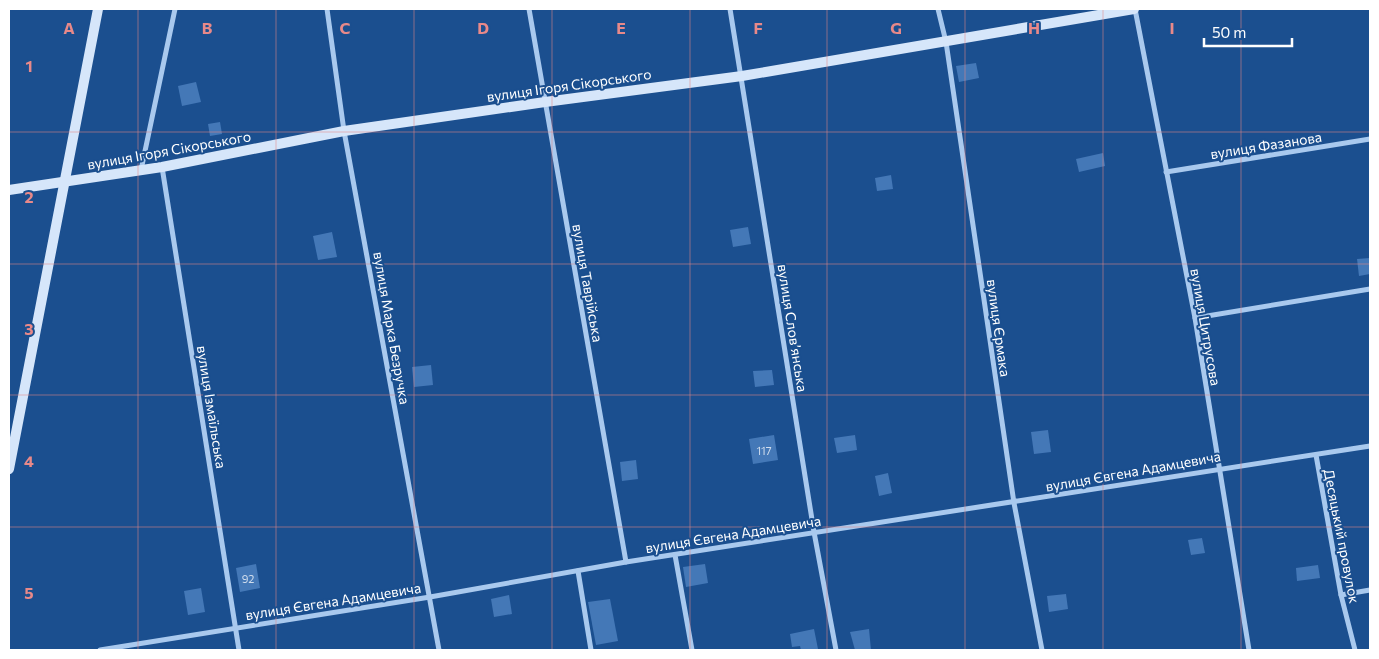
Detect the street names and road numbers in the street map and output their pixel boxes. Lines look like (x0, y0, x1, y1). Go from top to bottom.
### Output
street label: вулиця Ігоря Сікорського (486, 65, 652, 105)
street label: вулиця Ігоря Сікорського (86, 127, 252, 173)
street label: вулиця Фазанова (1209, 128, 1323, 162)
street label: вулиця Таврійська (569, 223, 607, 343)
street label: вулиця Марка Безручка (370, 250, 414, 406)
street label: вулиця Слов’янська (774, 263, 812, 393)
street label: вулиця Цитрусова (1187, 267, 1225, 387)
street label: вулиця Єрмака (984, 278, 1014, 378)
street label: вулиця Ізмаїльська (194, 344, 230, 470)
street label: вулиця Євгена Адамцевича (1044, 447, 1222, 495)
street label: Десяцький провулок (1321, 467, 1363, 605)
street label: вулиця Євгена Адамцевича (644, 512, 822, 556)
street label: вулиця Євгена Адамцевича (244, 579, 422, 623)

